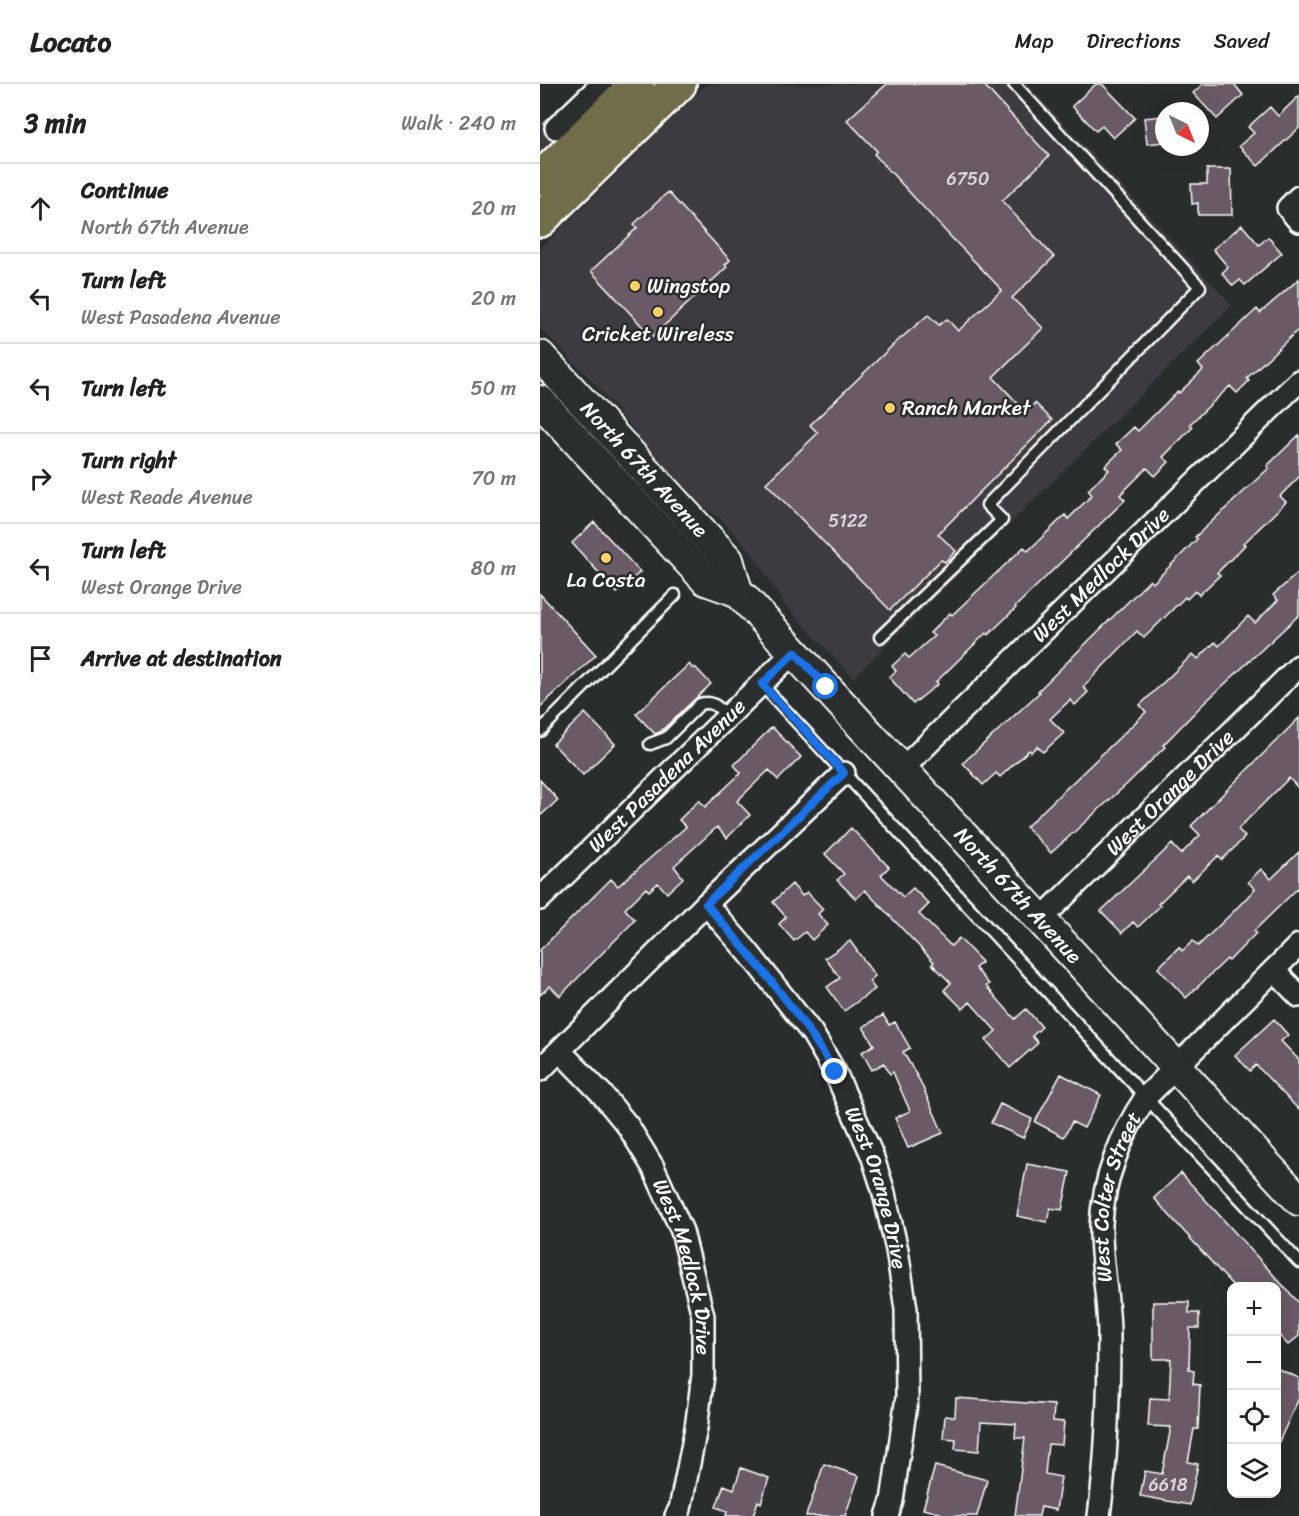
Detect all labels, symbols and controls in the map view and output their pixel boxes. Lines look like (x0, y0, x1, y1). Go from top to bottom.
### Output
text: Locato (30, 17, 111, 66)
text: Map (1015, 22, 1053, 60)
text: Directions (1086, 22, 1181, 60)
text: Saved (1214, 22, 1269, 60)
text: 3 min (24, 100, 86, 146)
north arrow (1155, 102, 1209, 156)
text: Walk · 240 m (401, 106, 516, 141)
house number: 6750 (947, 163, 989, 195)
text: Continue (81, 171, 169, 210)
text: 20 m (471, 191, 516, 226)
icon: ahead (24, 192, 57, 225)
text: North 67th Avenue (81, 210, 249, 245)
text: Turn left (81, 261, 166, 300)
place label: Wingstop (647, 267, 730, 305)
marker: Wingstop (628, 279, 642, 293)
text: 20 m (471, 281, 516, 316)
icon: left (24, 282, 57, 315)
text: West Pasadena Avenue (81, 300, 281, 335)
marker: Cricket Wireless (651, 305, 665, 319)
place label: Cricket Wireless (582, 315, 734, 353)
text: Turn left (81, 369, 166, 408)
text: 50 m (471, 371, 516, 406)
icon: left (24, 372, 57, 405)
place label: Ranch Market (902, 389, 1032, 427)
street label: North 67th Avenue (571, 392, 718, 547)
marker: Ranch Market (883, 401, 897, 415)
text: Turn right (81, 441, 176, 480)
text: 70 m (471, 461, 516, 496)
icon: right (24, 462, 57, 495)
text: West Reade Avenue (81, 480, 253, 515)
street label: West Medlock Drive (1022, 497, 1179, 652)
house number: 5122 (828, 505, 868, 537)
text: Turn left (81, 531, 166, 570)
text: 80 m (471, 551, 516, 586)
marker: La Costa (599, 551, 613, 565)
icon: left (24, 552, 57, 585)
place label: La Costa (567, 561, 646, 599)
text: West Orange Drive (81, 570, 242, 605)
text: Arrive at destination (81, 639, 282, 678)
icon: arrive (24, 642, 57, 675)
route start (812, 673, 838, 699)
street label: West Pasadena Avenue (578, 689, 755, 862)
street label: West Orange Drive (1096, 720, 1244, 865)
street label: North 67th Avenue (944, 818, 1092, 973)
route end (821, 1058, 847, 1084)
street label: West Orange Drive (834, 1100, 919, 1272)
street label: West Colter Street (1082, 1104, 1152, 1285)
street label: West Medlock Drive (642, 1172, 723, 1355)
map controls (1227, 1282, 1281, 1498)
button: + (1227, 1282, 1281, 1336)
button: − (1227, 1336, 1281, 1390)
button: locate (1227, 1390, 1281, 1444)
button: layers (1227, 1444, 1281, 1498)
house number: 6618 (1148, 1469, 1188, 1501)

